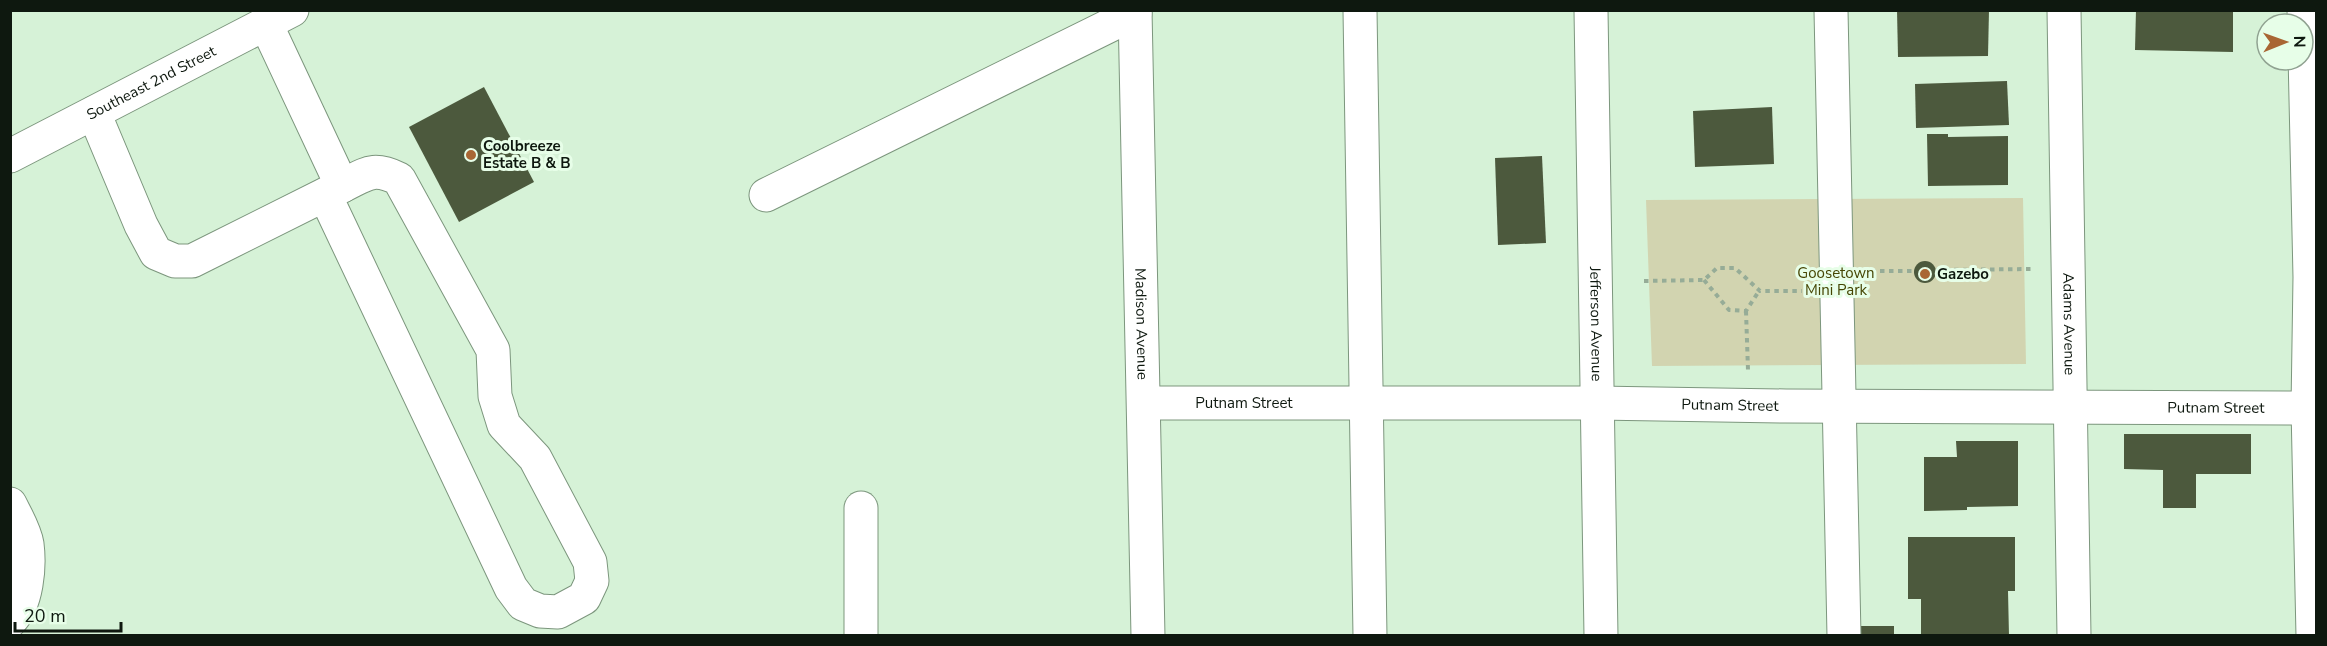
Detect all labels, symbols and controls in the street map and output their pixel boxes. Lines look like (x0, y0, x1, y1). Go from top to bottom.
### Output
north arrow (2255, 12, 2315, 72)
text: N (2288, 36, 2310, 48)
street label: Southeast 2nd Street (83, 41, 220, 125)
place label: Coolbreeze Estate B & B (483, 136, 571, 173)
marker: Coolbreeze Estate B & B (464, 148, 478, 162)
park label: Goosetown Mini Park (1797, 263, 1875, 300)
place label: Gazebo (1937, 264, 1989, 284)
street label: Jefferson Avenue (1585, 265, 1607, 382)
marker: Gazebo (1918, 267, 1932, 281)
street label: Madison Avenue (1130, 268, 1153, 380)
street label: Adams Avenue (2058, 273, 2080, 375)
street label: Putnam Street (1195, 393, 1293, 413)
street label: Putnam Street (1681, 394, 1780, 416)
street label: Putnam Street (2167, 397, 2265, 418)
scale bar (15, 595, 122, 633)
text: 20 m (24, 604, 66, 628)

